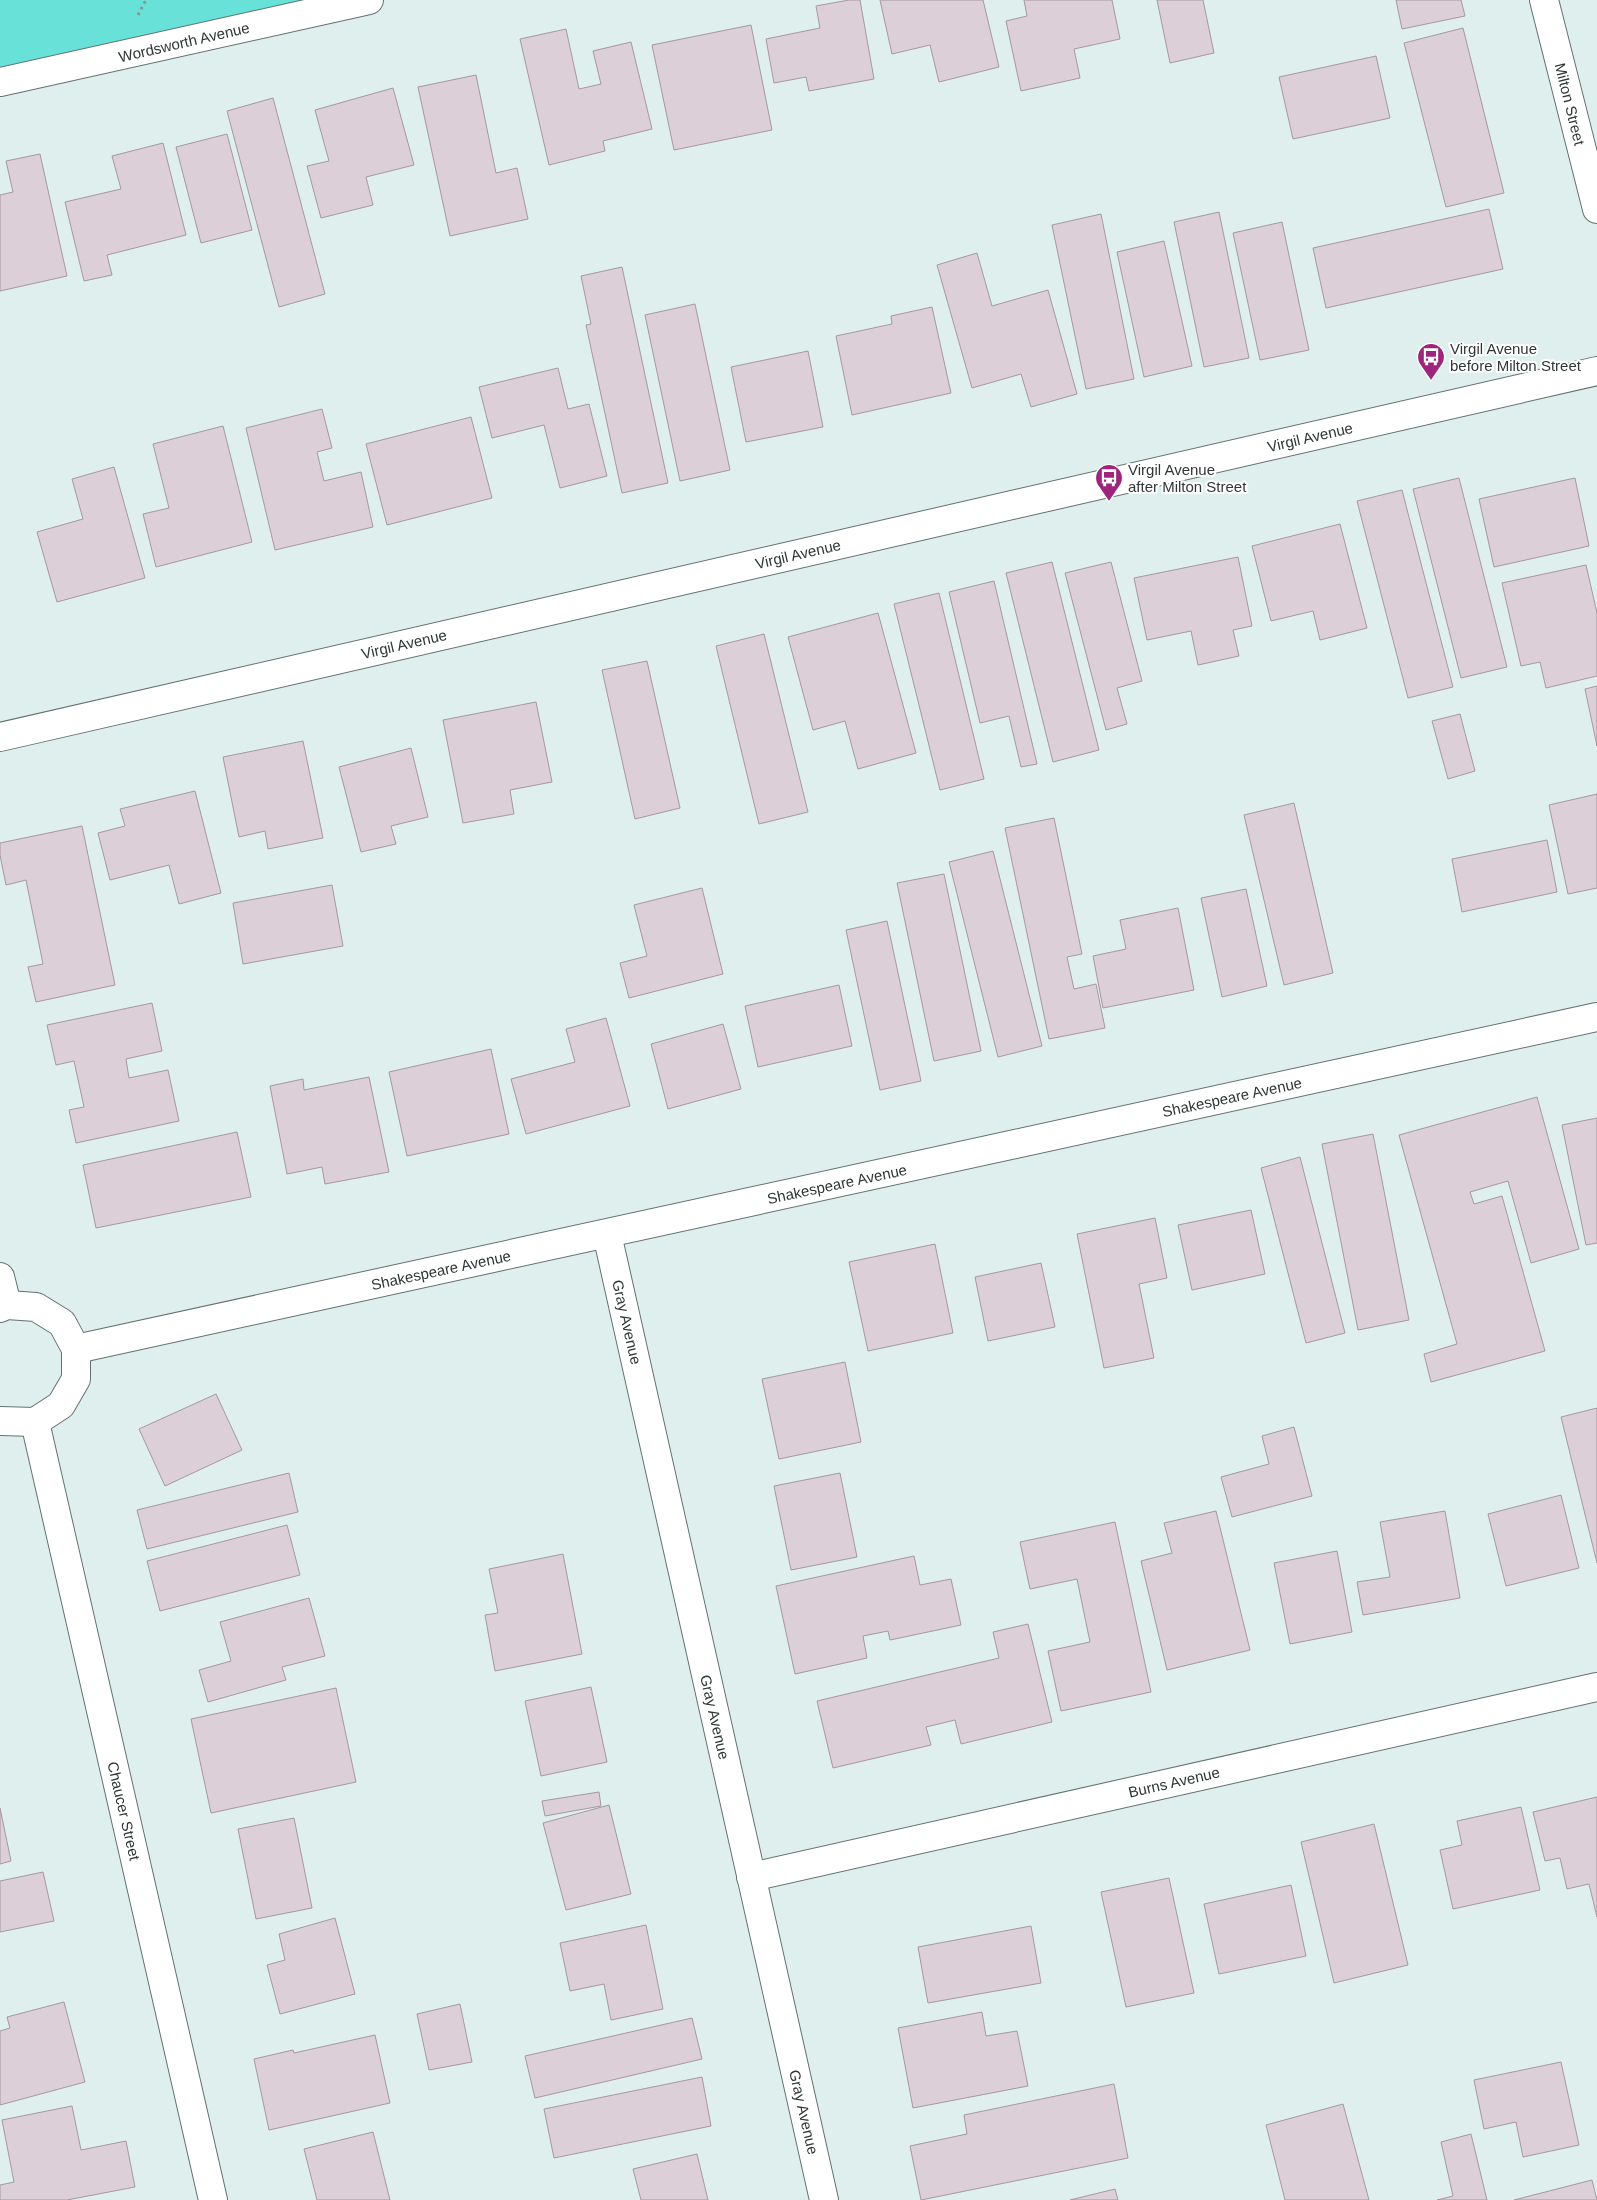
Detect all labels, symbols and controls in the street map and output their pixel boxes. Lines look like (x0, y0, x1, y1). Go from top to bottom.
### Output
street label: Wordsworth Avenue (117, 19, 251, 65)
street label: Milton Street (1552, 61, 1589, 148)
place label: Virgil Avenue before Milton Street (1450, 340, 1582, 374)
bus stop icon: Virgil Avenue before Milton Street (1416, 342, 1446, 381)
street label: Virgil Avenue (1266, 419, 1354, 455)
place label: Virgil Avenue after Milton Street (1128, 461, 1247, 495)
bus stop icon: Virgil Avenue after Milton Street (1094, 463, 1124, 502)
street label: Virgil Avenue (754, 536, 842, 572)
street label: Virgil Avenue (360, 626, 448, 662)
street label: Shakespeare Avenue (1161, 1074, 1303, 1120)
street label: Shakespeare Avenue (766, 1161, 908, 1207)
street label: Shakespeare Avenue (370, 1247, 512, 1293)
street label: Gray Avenue (609, 1278, 645, 1366)
street label: Gray Avenue (697, 1673, 733, 1761)
street label: Chaucer Street (104, 1760, 144, 1863)
street label: Burns Avenue (1127, 1763, 1221, 1801)
street label: Gray Avenue (786, 2068, 822, 2156)

